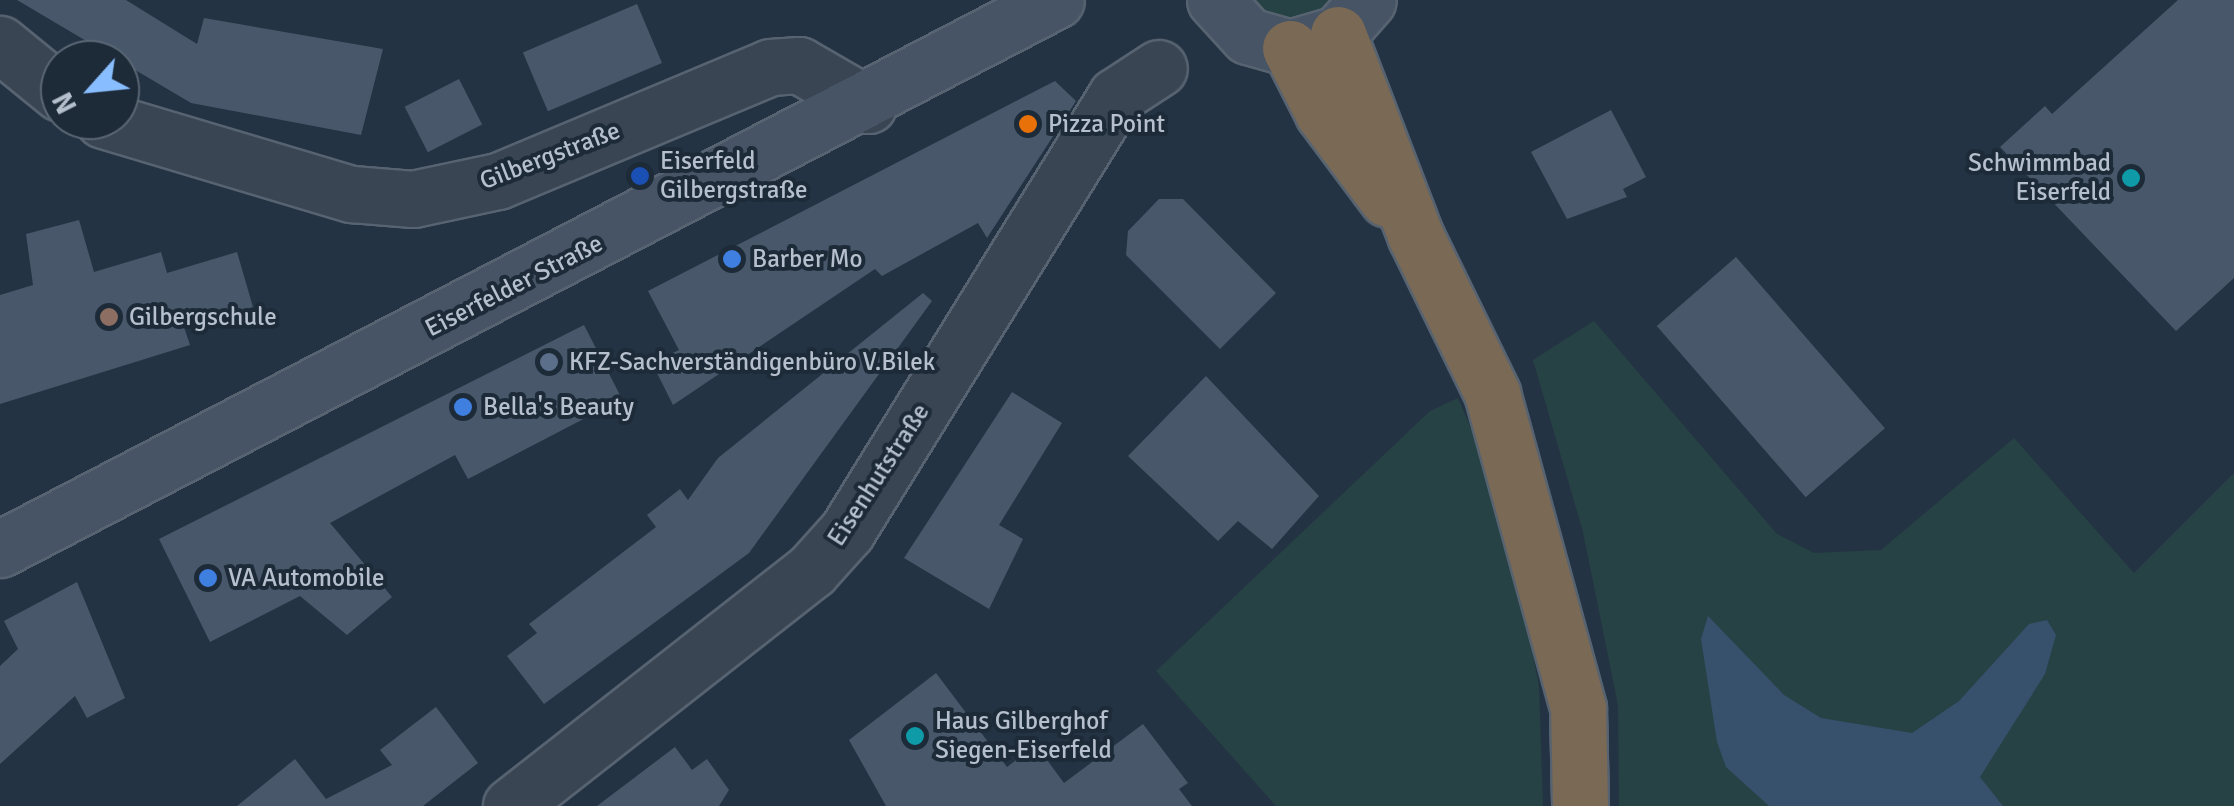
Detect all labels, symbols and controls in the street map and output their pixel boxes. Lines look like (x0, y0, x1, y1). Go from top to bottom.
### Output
north arrow (40, 40, 140, 140)
text: N (45, 86, 85, 119)
place label: Pizza Point (1048, 109, 1165, 139)
marker: Pizza Point (1017, 113, 1039, 135)
street label: Gilbergstraße (476, 116, 624, 196)
place label: Eiserfeld Gilbergstraße (660, 147, 808, 206)
place label: Schwimmbad Eiserfeld (1968, 149, 2111, 208)
marker: Eiserfeld Gilbergstraße (629, 165, 651, 187)
marker: Schwimmbad Eiserfeld (2120, 167, 2142, 189)
street label: Eiserfelder Straße (420, 228, 608, 344)
place label: Barber Mo (752, 244, 863, 274)
marker: Barber Mo (721, 248, 743, 270)
place label: Gilbergschule (129, 302, 277, 332)
marker: Gilbergschule (98, 306, 120, 328)
place label: KFZ-Sachverständigenbüro V.Bilek (569, 347, 935, 377)
marker: KFZ-Sachverständigenbüro V.Bilek (538, 351, 560, 373)
place label: Bella's Beauty (483, 392, 634, 422)
marker: Bella's Beauty (452, 396, 474, 418)
street label: Eisenhutstraße (822, 398, 936, 552)
place label: VA Automobile (228, 563, 385, 593)
marker: VA Automobile (197, 567, 219, 589)
place label: Haus Gilberghof Siegen-Eiserfeld (935, 707, 1112, 766)
marker: Haus Gilberghof Siegen-Eiserfeld (904, 725, 926, 747)

